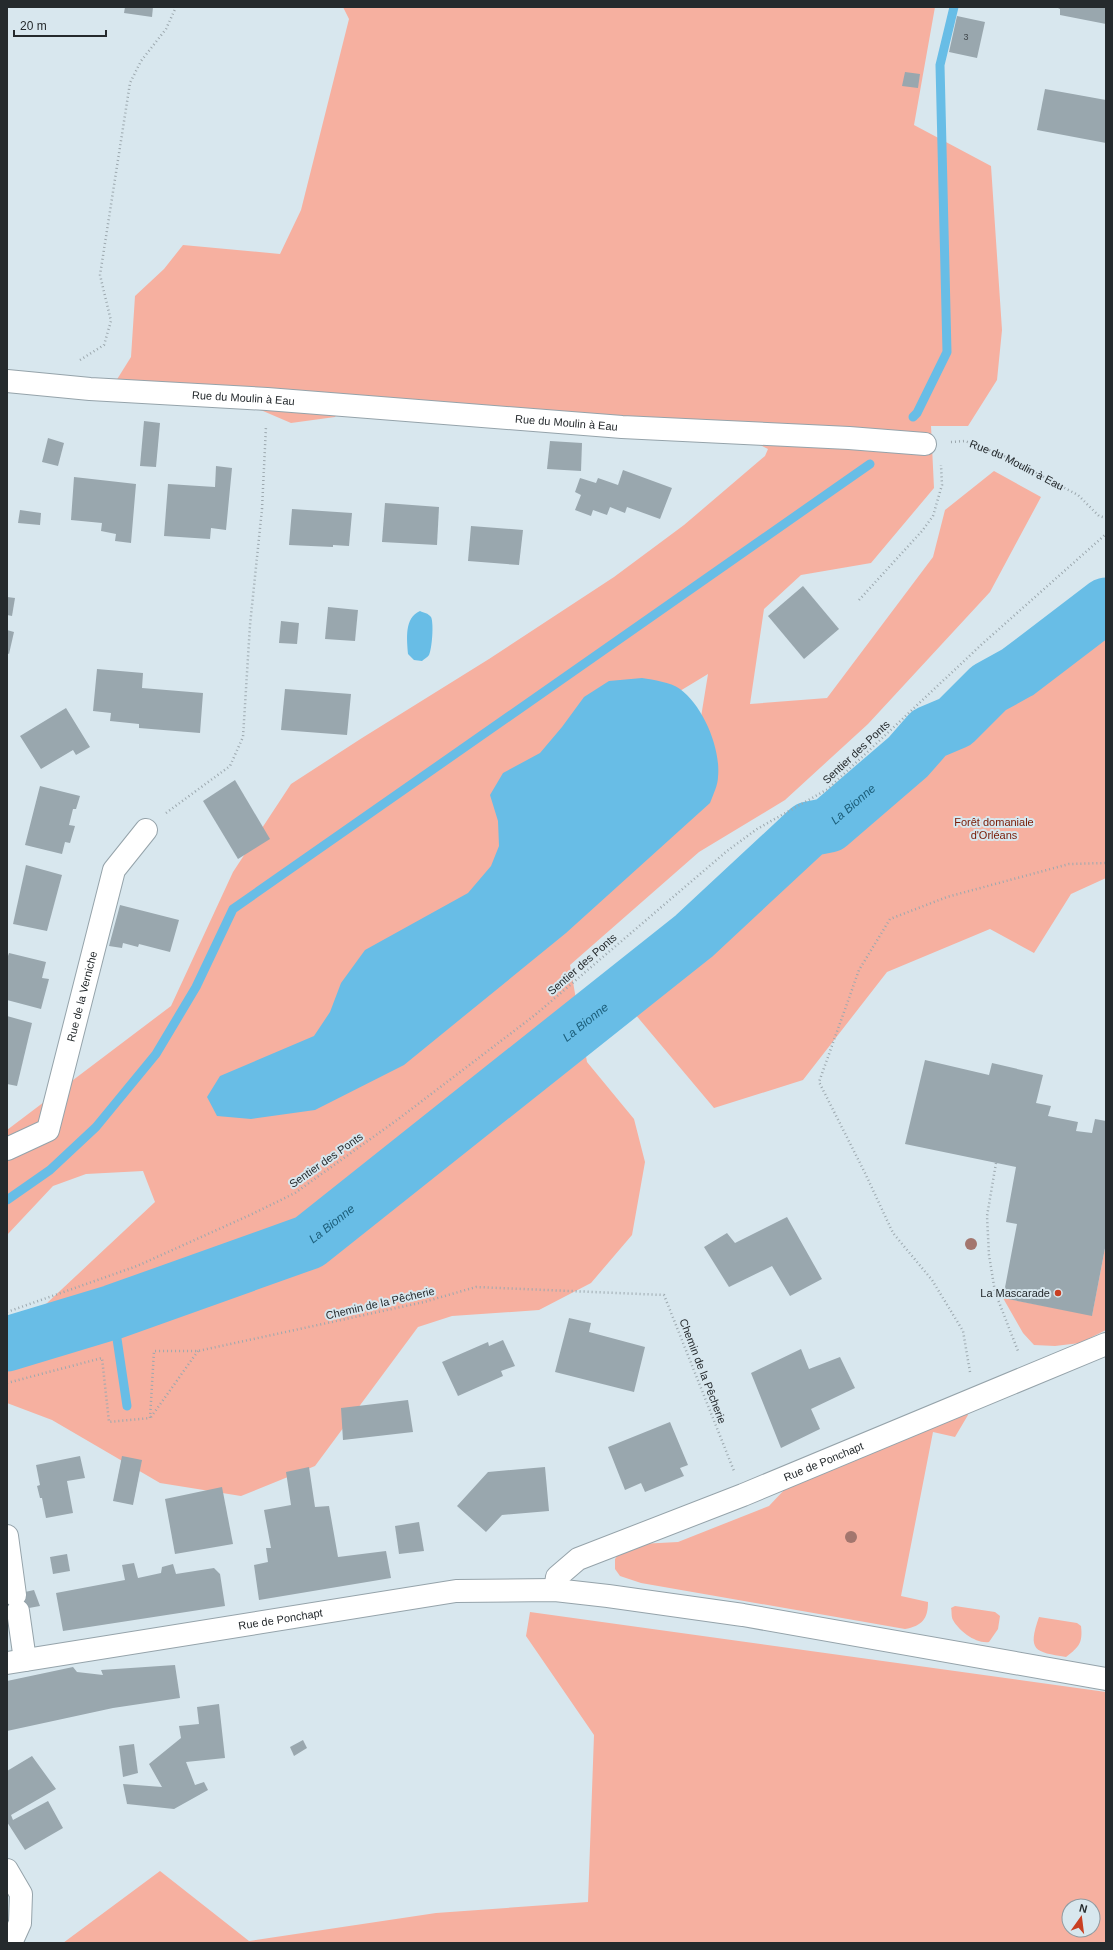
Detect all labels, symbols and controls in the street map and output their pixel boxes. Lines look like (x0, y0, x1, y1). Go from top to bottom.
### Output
scale bar (14, 12, 106, 38)
text: 20 m (20, 19, 47, 33)
house number: 3 (963, 32, 969, 42)
street label: Rue du Moulin à Eau (192, 389, 295, 407)
street label: Rue du Moulin à Eau (515, 413, 618, 433)
street label: Rue du Moulin à Eau (968, 437, 1066, 492)
street label: Sentier des Ponts (820, 718, 892, 786)
water label: La Bionne (828, 781, 878, 827)
park label: Forêt domaniale d'Orléans (954, 816, 1034, 841)
street label: Sentier des Ponts (545, 931, 619, 997)
street label: Rue de la Verniche (65, 950, 99, 1043)
water label: La Bionne (560, 1000, 611, 1045)
street label: Sentier des Ponts (287, 1130, 365, 1190)
water label: La Bionne (306, 1201, 358, 1246)
street label: Chemin de la Pêcherie (324, 1285, 436, 1321)
place label: La Mascarade (980, 1287, 1050, 1299)
marker: La Mascarade (1053, 1288, 1063, 1298)
street label: Chemin de la Pêcherie (677, 1317, 729, 1425)
street label: Rue de Ponchapt (782, 1440, 865, 1483)
street label: Rue de Ponchapt (238, 1606, 323, 1632)
north arrow (1061, 1898, 1101, 1938)
text: N (1078, 1902, 1089, 1915)

